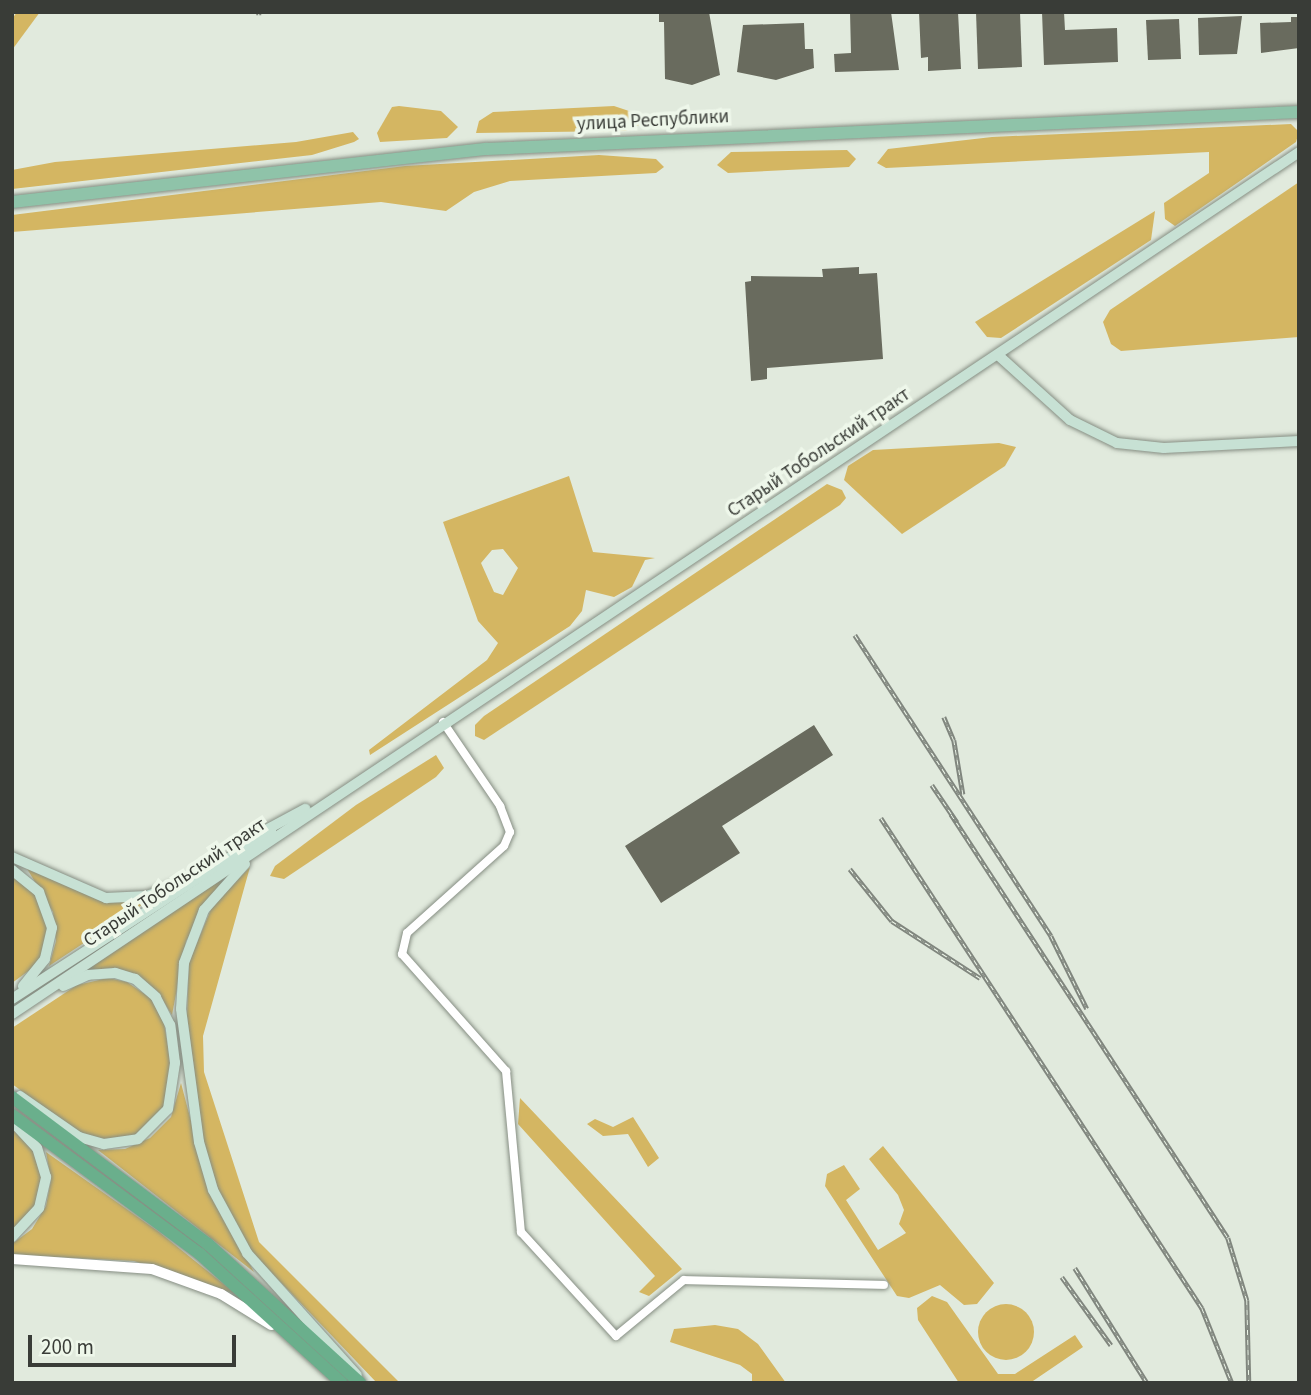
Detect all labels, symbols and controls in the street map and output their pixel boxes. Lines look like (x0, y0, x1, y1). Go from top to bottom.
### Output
street label: улица Республики (576, 106, 730, 136)
street label: Старый Тобольский тракт (723, 383, 915, 523)
street label: Старый Тобольский тракт (79, 813, 271, 953)
scale bar (32, 1322, 240, 1366)
text: 200 m (41, 1332, 94, 1362)

